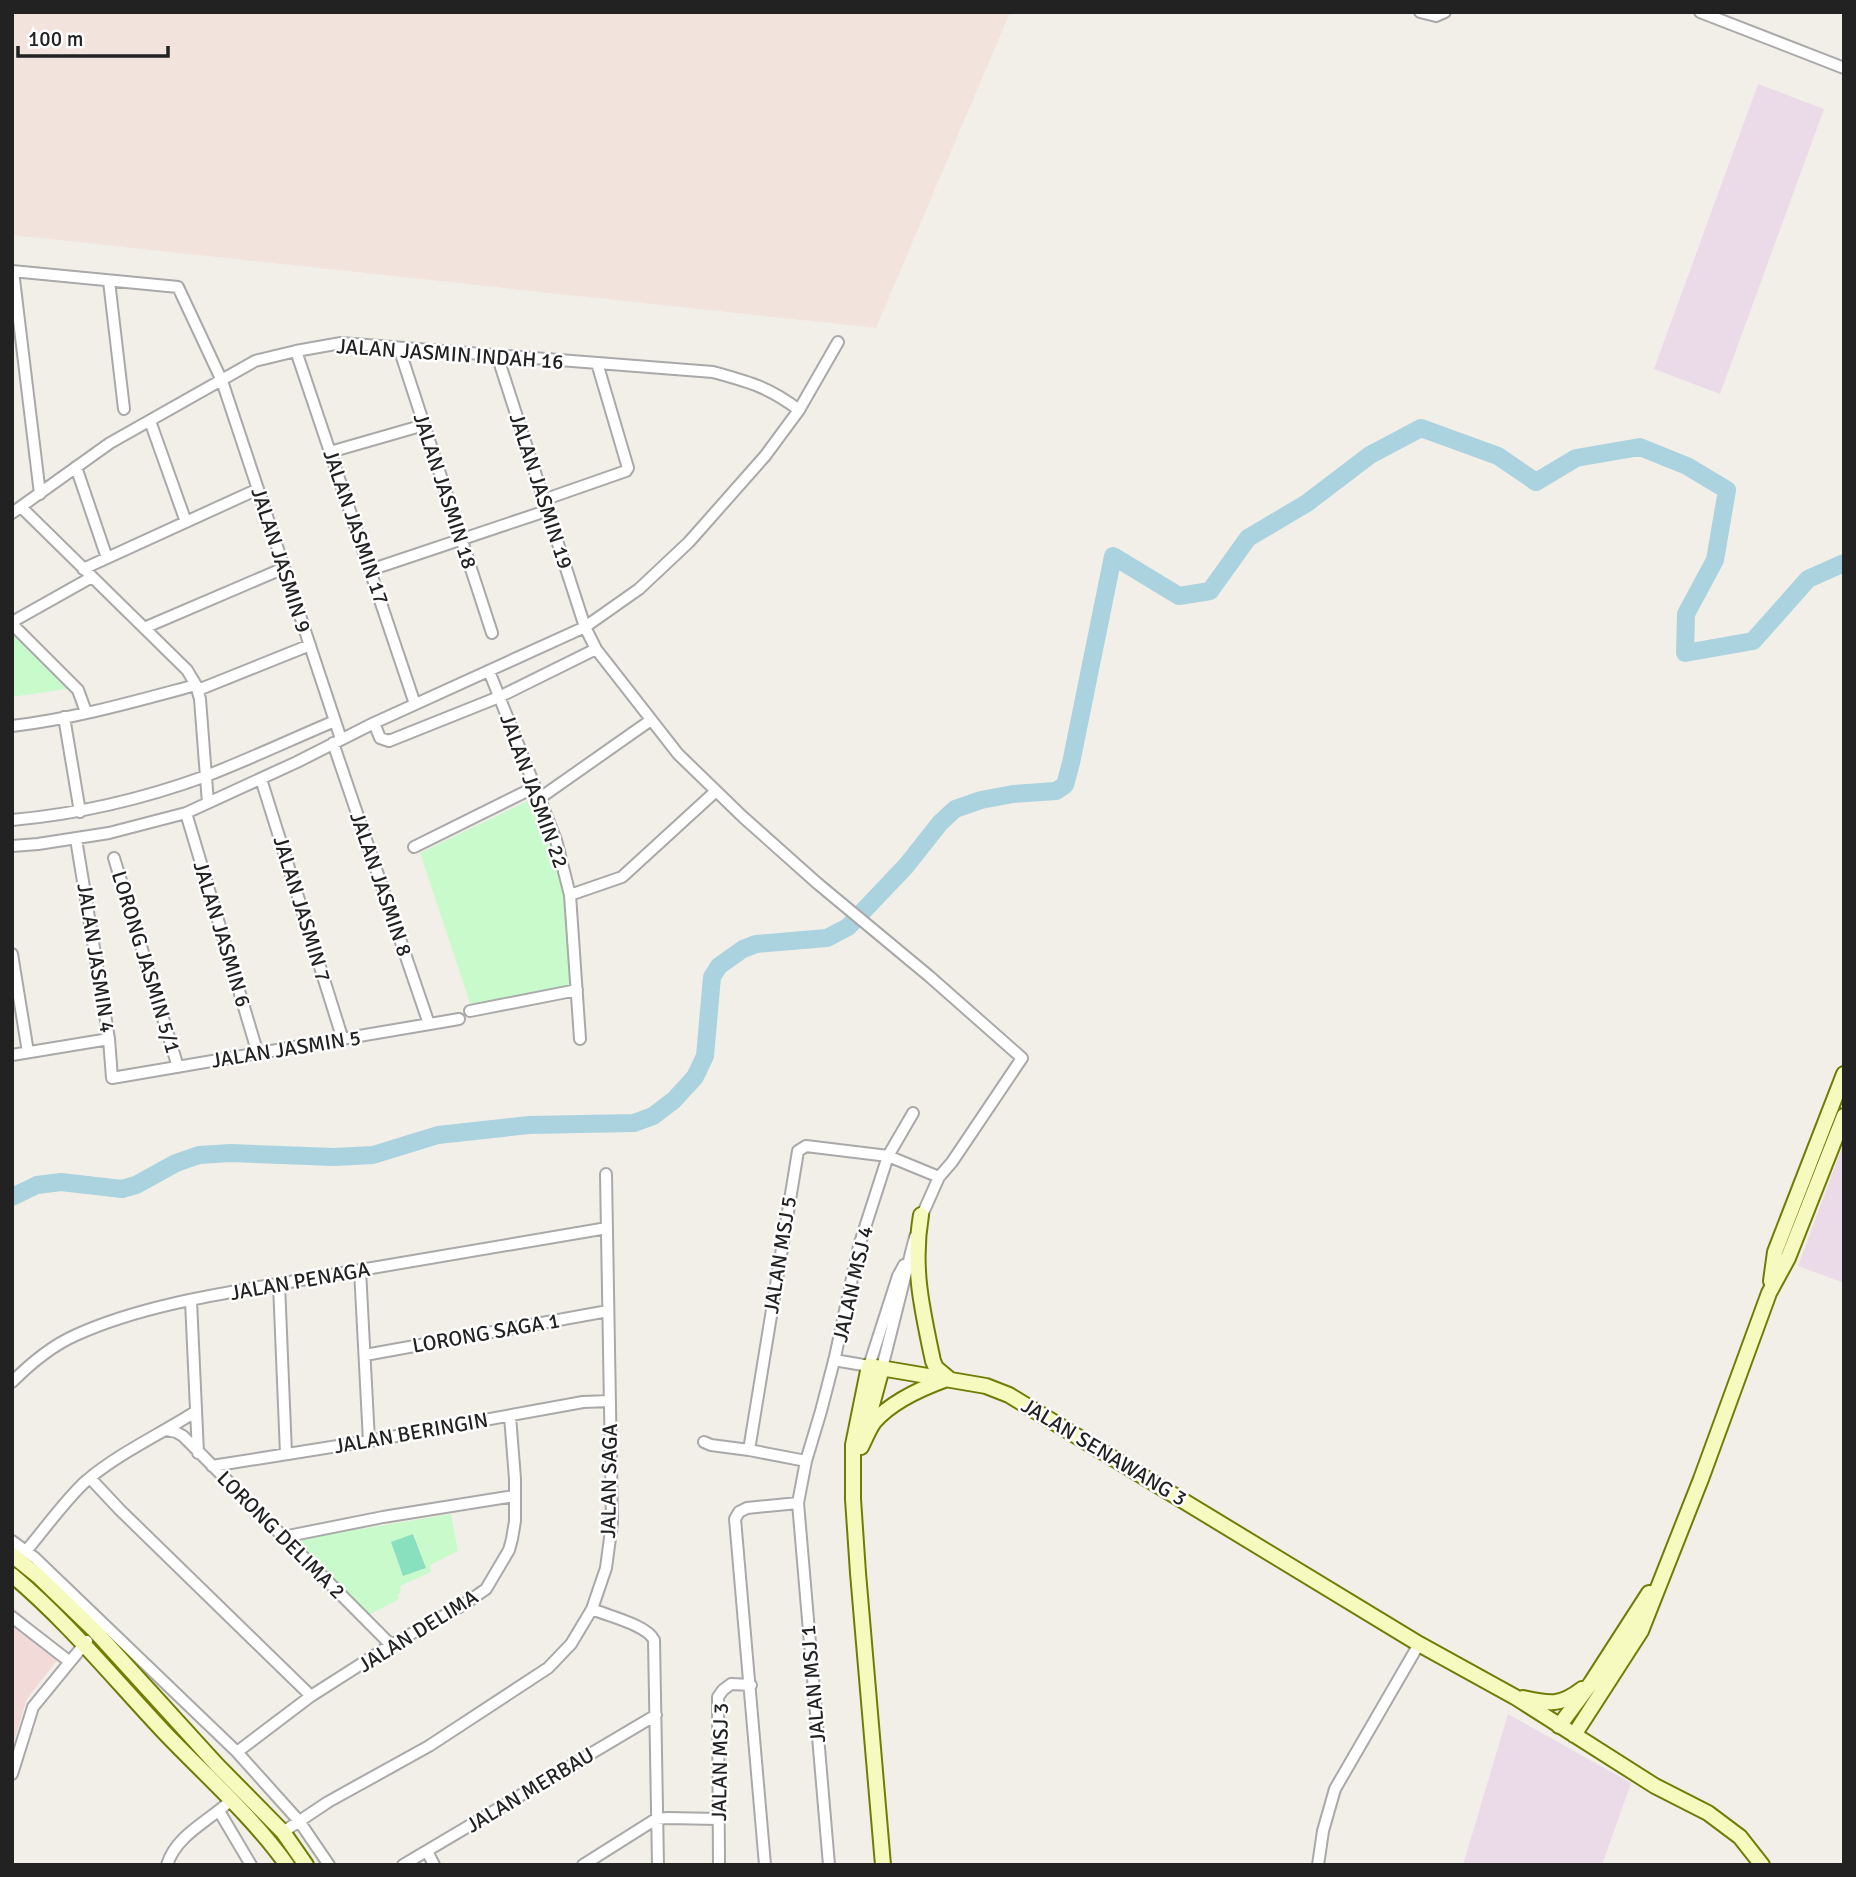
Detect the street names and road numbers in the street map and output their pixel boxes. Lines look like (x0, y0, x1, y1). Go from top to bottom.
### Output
street label: JALAN JASMIN INDAH 16 (336, 333, 564, 375)
street label: JALAN JASMIN 18 (408, 410, 482, 572)
street label: JALAN JASMIN 19 (504, 410, 578, 572)
street label: JALAN JASMIN 17 (317, 446, 395, 608)
street label: JALAN JASMIN 9 (245, 484, 317, 636)
street label: JALAN JASMIN 22 (494, 710, 574, 872)
street label: JALAN JASMIN 8 (344, 808, 418, 960)
street label: JALAN JASMIN 7 (267, 833, 337, 985)
street label: JALAN JASMIN 6 (187, 858, 257, 1010)
street label: LORONG JASMIN 5/1 (106, 868, 186, 1056)
street label: JALAN JASMIN 4 (71, 881, 121, 1035)
street label: JALAN JASMIN 5 (209, 1024, 363, 1074)
street label: JALAN MSJ 5 (758, 1195, 802, 1315)
street label: JALAN MSJ 4 (827, 1223, 879, 1345)
street label: JALAN PENAGA (228, 1256, 372, 1306)
street label: LORONG SAGA 1 (410, 1307, 562, 1359)
street label: JALAN SENAWANG 3 (1017, 1392, 1191, 1512)
street label: JALAN BERINGIN (332, 1407, 490, 1459)
street label: JALAN SAGA (595, 1423, 623, 1539)
street label: LORONG DELIMA 2 (211, 1465, 351, 1605)
street label: JALAN DELIMA (353, 1584, 483, 1678)
street label: JALAN MSJ 1 (795, 1624, 831, 1744)
street label: JALAN MSJ 3 (706, 1703, 734, 1821)
street label: JALAN MERBAU (461, 1742, 599, 1838)

